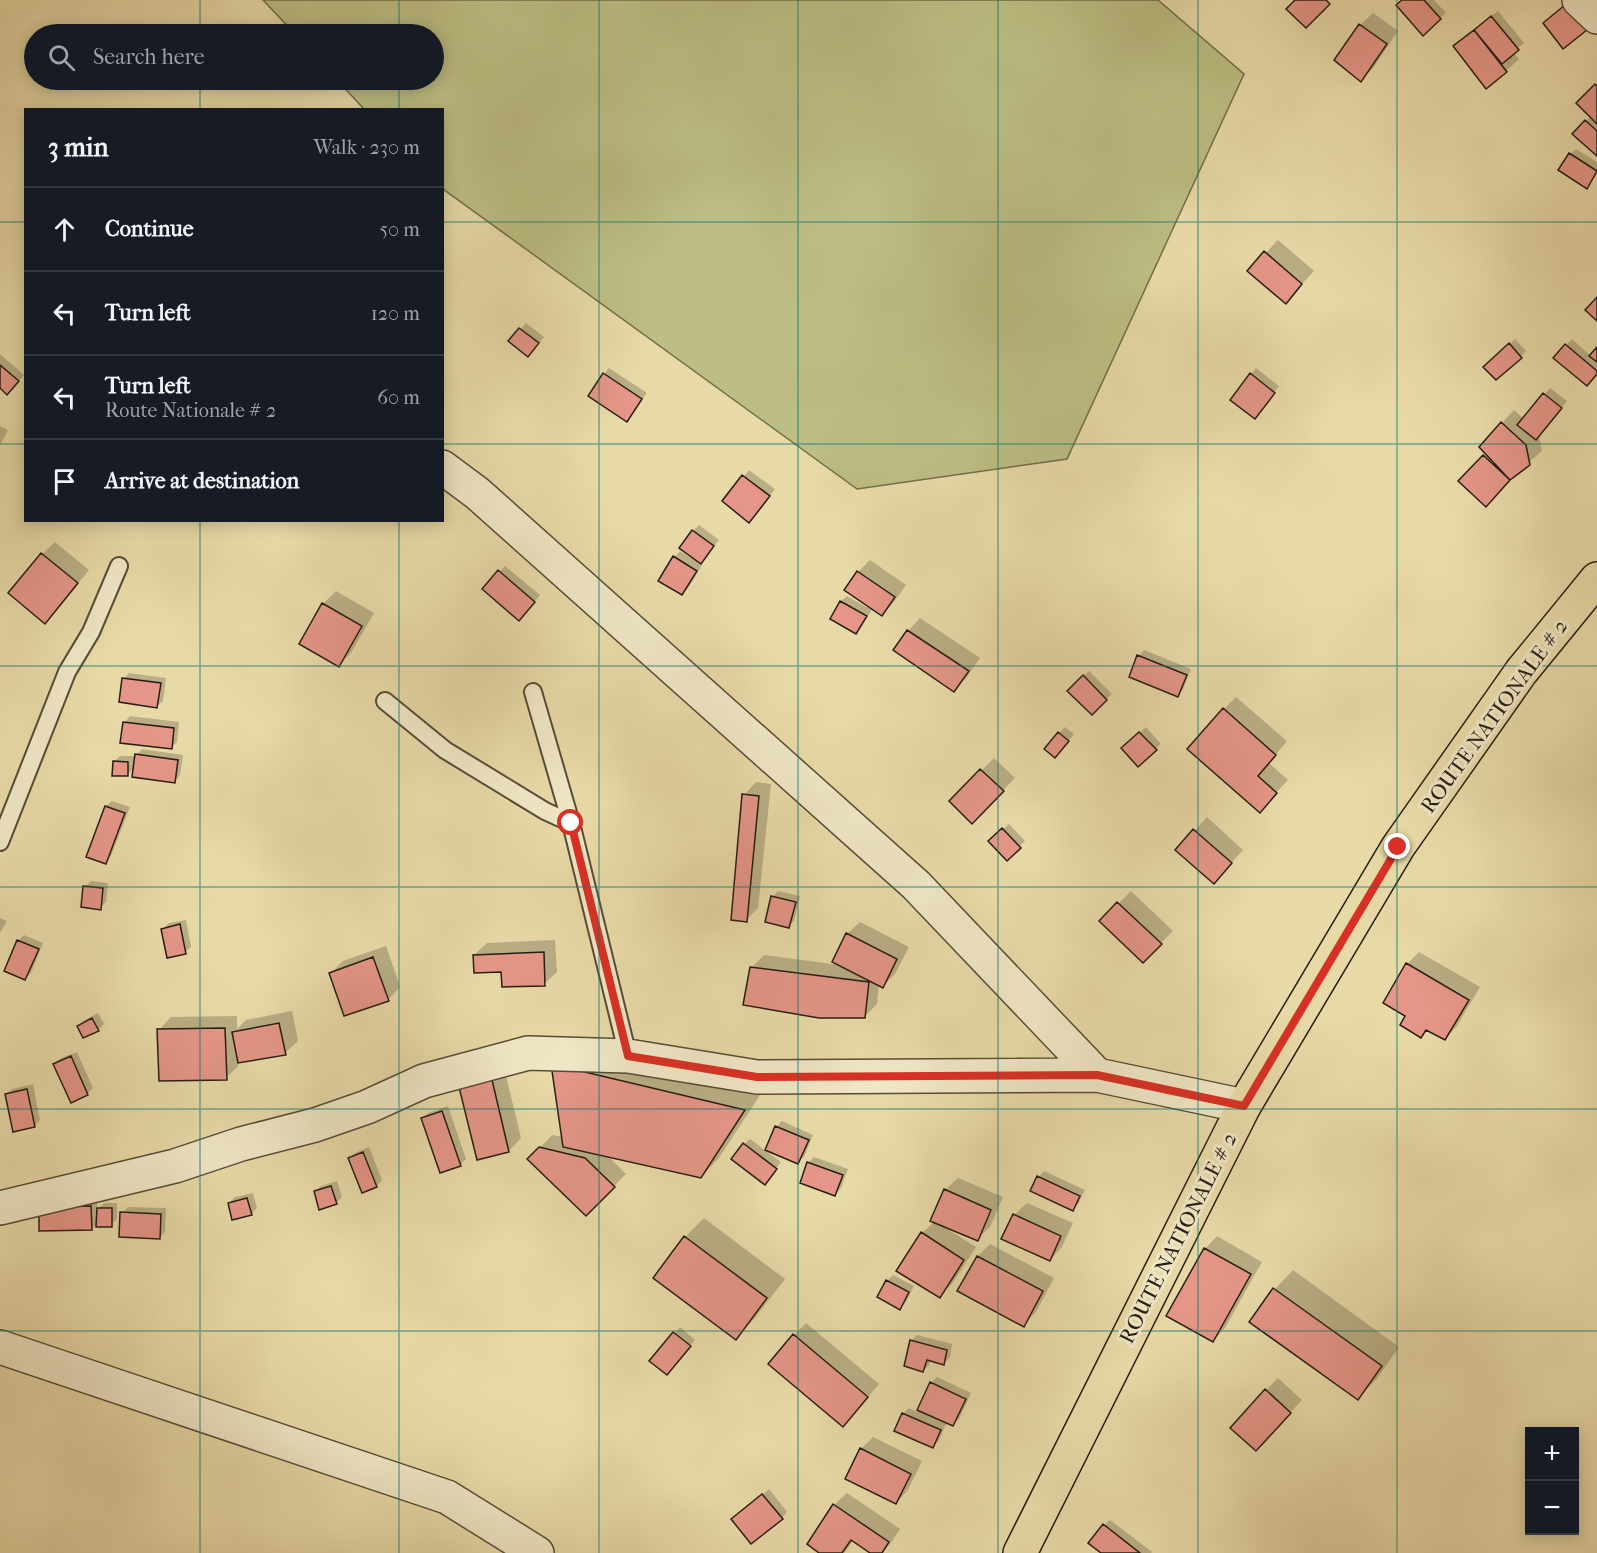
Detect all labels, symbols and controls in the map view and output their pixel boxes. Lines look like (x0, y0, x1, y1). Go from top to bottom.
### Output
search box (24, 24, 444, 90)
icon: search (45, 41, 78, 74)
text: Search here (93, 44, 205, 70)
text: 3 min (48, 132, 109, 163)
text: Walk · 230 m (314, 136, 420, 159)
icon: ahead (48, 213, 81, 246)
text: Continue (105, 216, 194, 242)
text: 50 m (379, 218, 420, 241)
icon: left (48, 297, 81, 330)
text: Turn left (105, 300, 191, 326)
text: 120 m (371, 302, 420, 325)
text: Turn left (105, 373, 191, 399)
icon: left (48, 381, 81, 414)
text: 60 m (377, 386, 420, 409)
text: Route Nationale # 2 (105, 399, 276, 422)
icon: arrive (48, 465, 81, 498)
text: Arrive at destination (105, 468, 299, 494)
street label: ROUTE NATIONALE # 2 (1416, 614, 1572, 817)
route start (557, 809, 583, 835)
route end (1384, 833, 1410, 859)
street label: ROUTE NATIONALE # 2 (1114, 1128, 1242, 1347)
map controls (1525, 1427, 1579, 1535)
button: + (1525, 1427, 1579, 1481)
button: − (1525, 1481, 1579, 1535)

